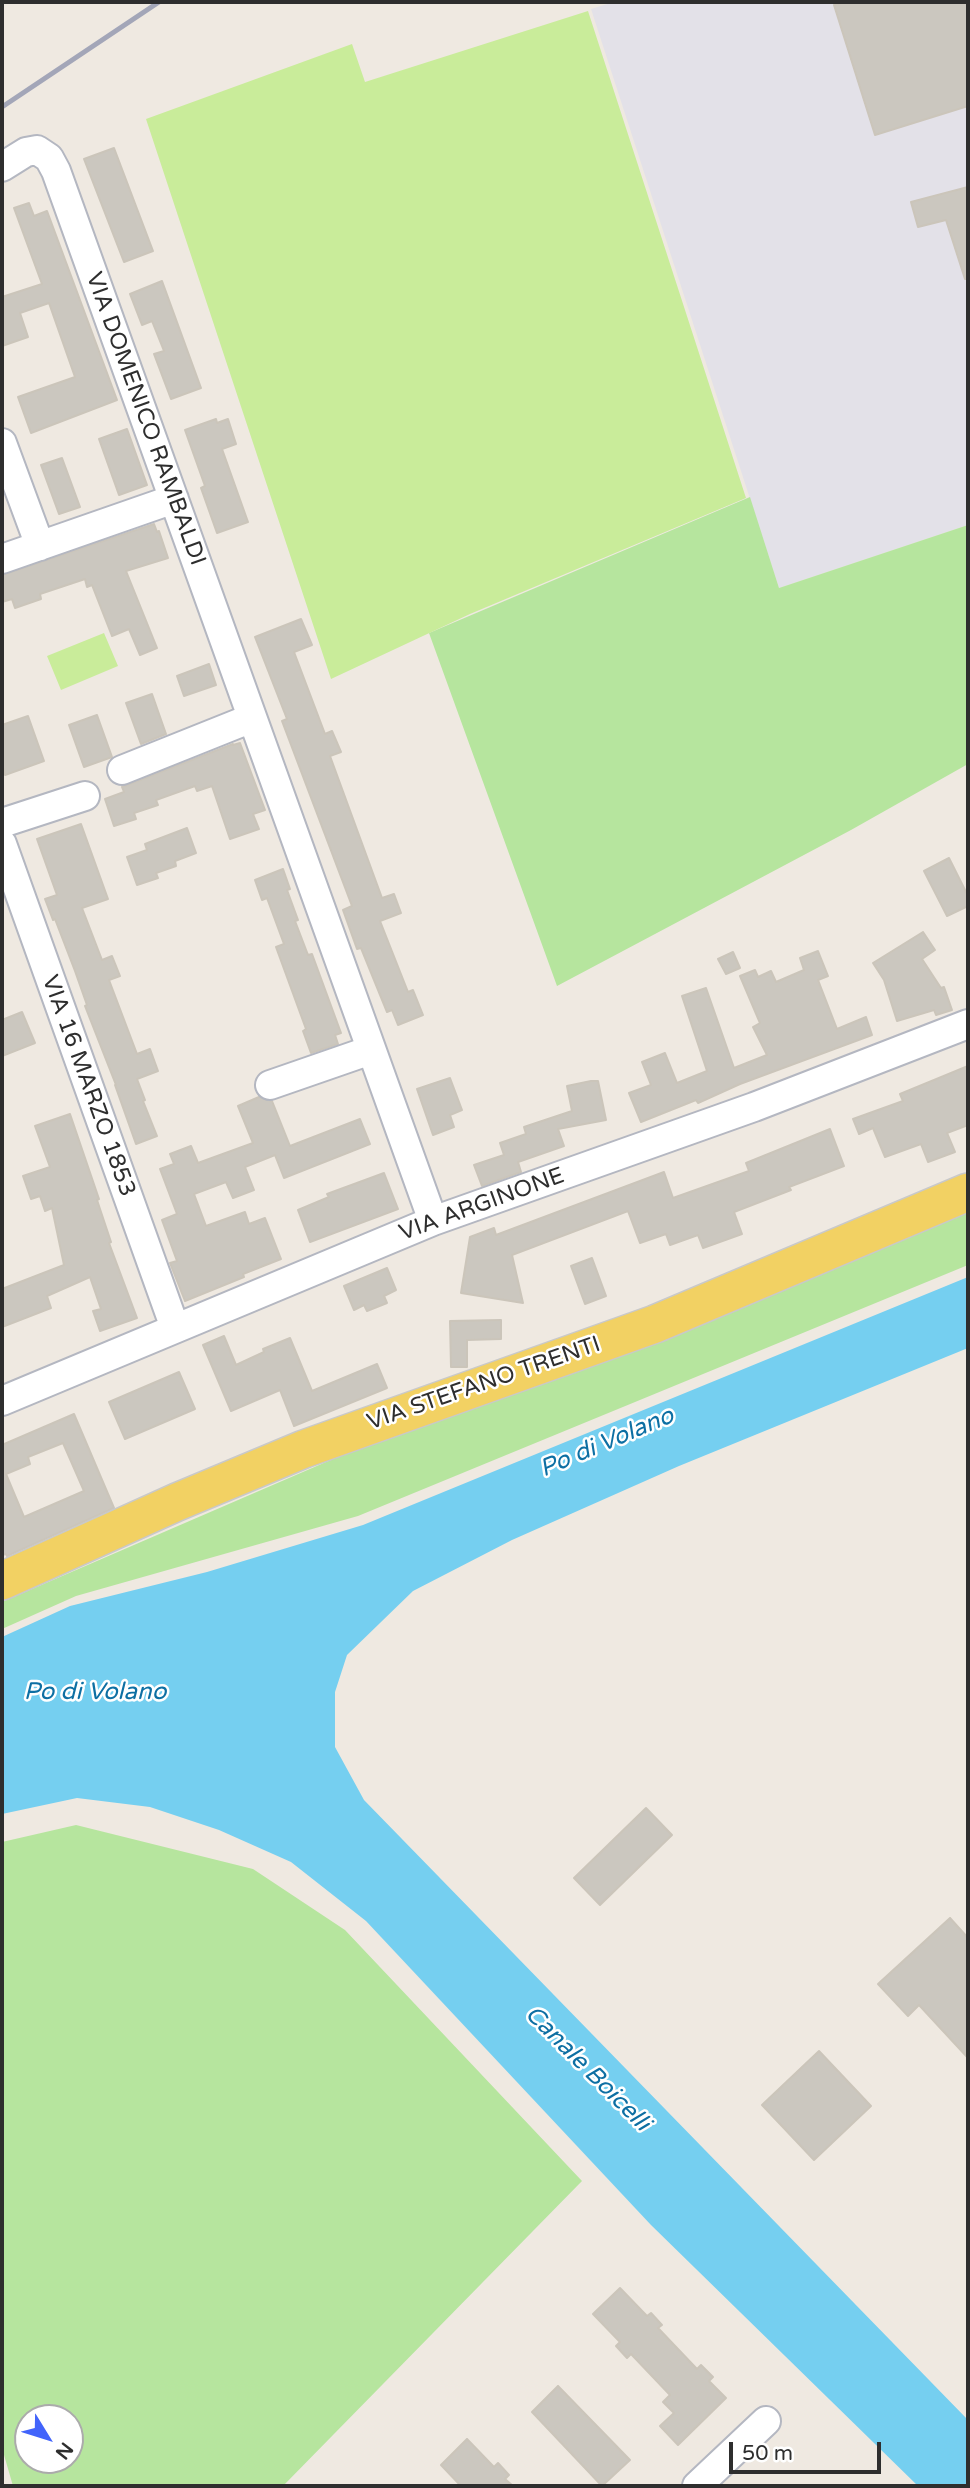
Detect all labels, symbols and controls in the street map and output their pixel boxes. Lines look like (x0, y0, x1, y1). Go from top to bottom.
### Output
street label: VIA DOMENICO RAMBALDI (79, 269, 211, 569)
street label: VIA 16 MARZO 1853 (35, 972, 141, 1200)
street label: VIA ARGINONE (396, 1162, 568, 1248)
street label: VIA STEFANO TRENTI (364, 1331, 604, 1437)
water label: Po di Volano (536, 1402, 678, 1484)
water label: Po di Volano (24, 1679, 166, 1707)
water label: Canale Boicelli (518, 2000, 656, 2138)
north arrow (14, 2404, 84, 2474)
scale bar (732, 2428, 884, 2472)
text: N (51, 2438, 77, 2463)
text: 50 m (742, 2441, 793, 2466)

